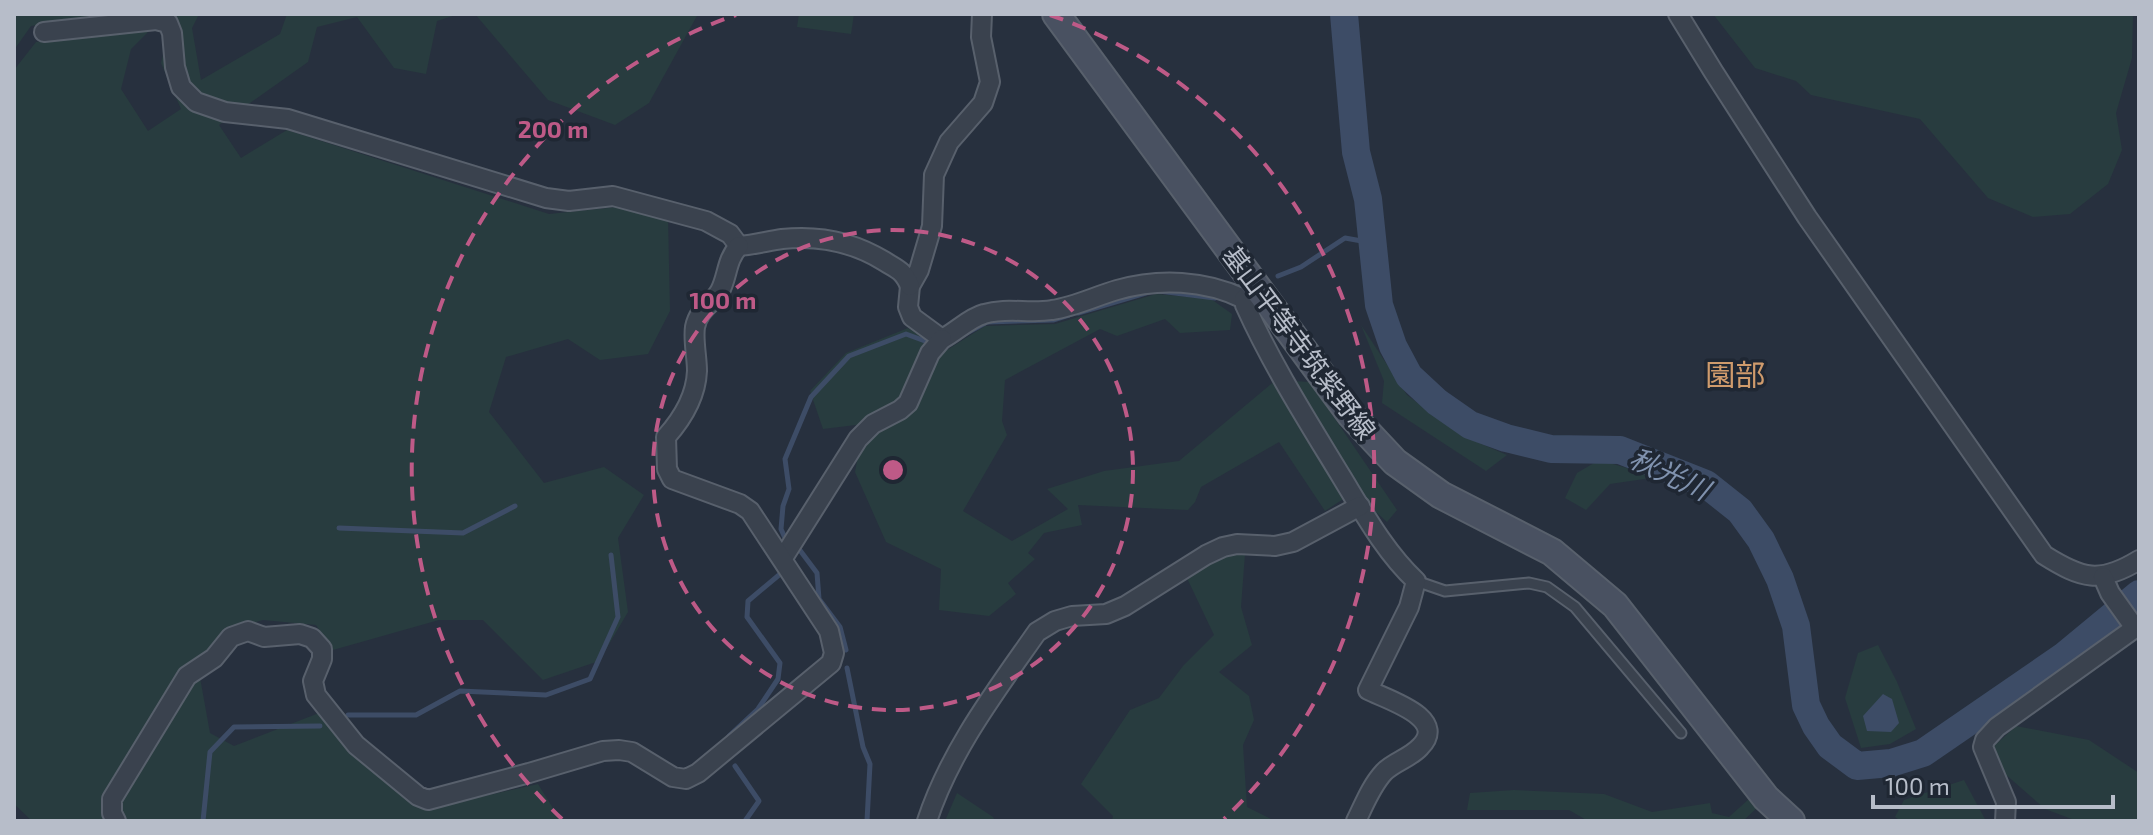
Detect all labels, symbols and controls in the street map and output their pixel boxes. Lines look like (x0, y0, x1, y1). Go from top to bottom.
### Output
text: 200 m (518, 114, 588, 143)
street label: 基山平等寺筑紫野線 (1217, 239, 1383, 445)
text: 100 m (690, 285, 756, 314)
district label: 園部 (1705, 356, 1765, 392)
water label: 秋光川 (1625, 440, 1718, 507)
centre of rings (879, 456, 907, 484)
scale bar (1873, 759, 2113, 809)
text: 100 m (1885, 771, 1950, 800)

